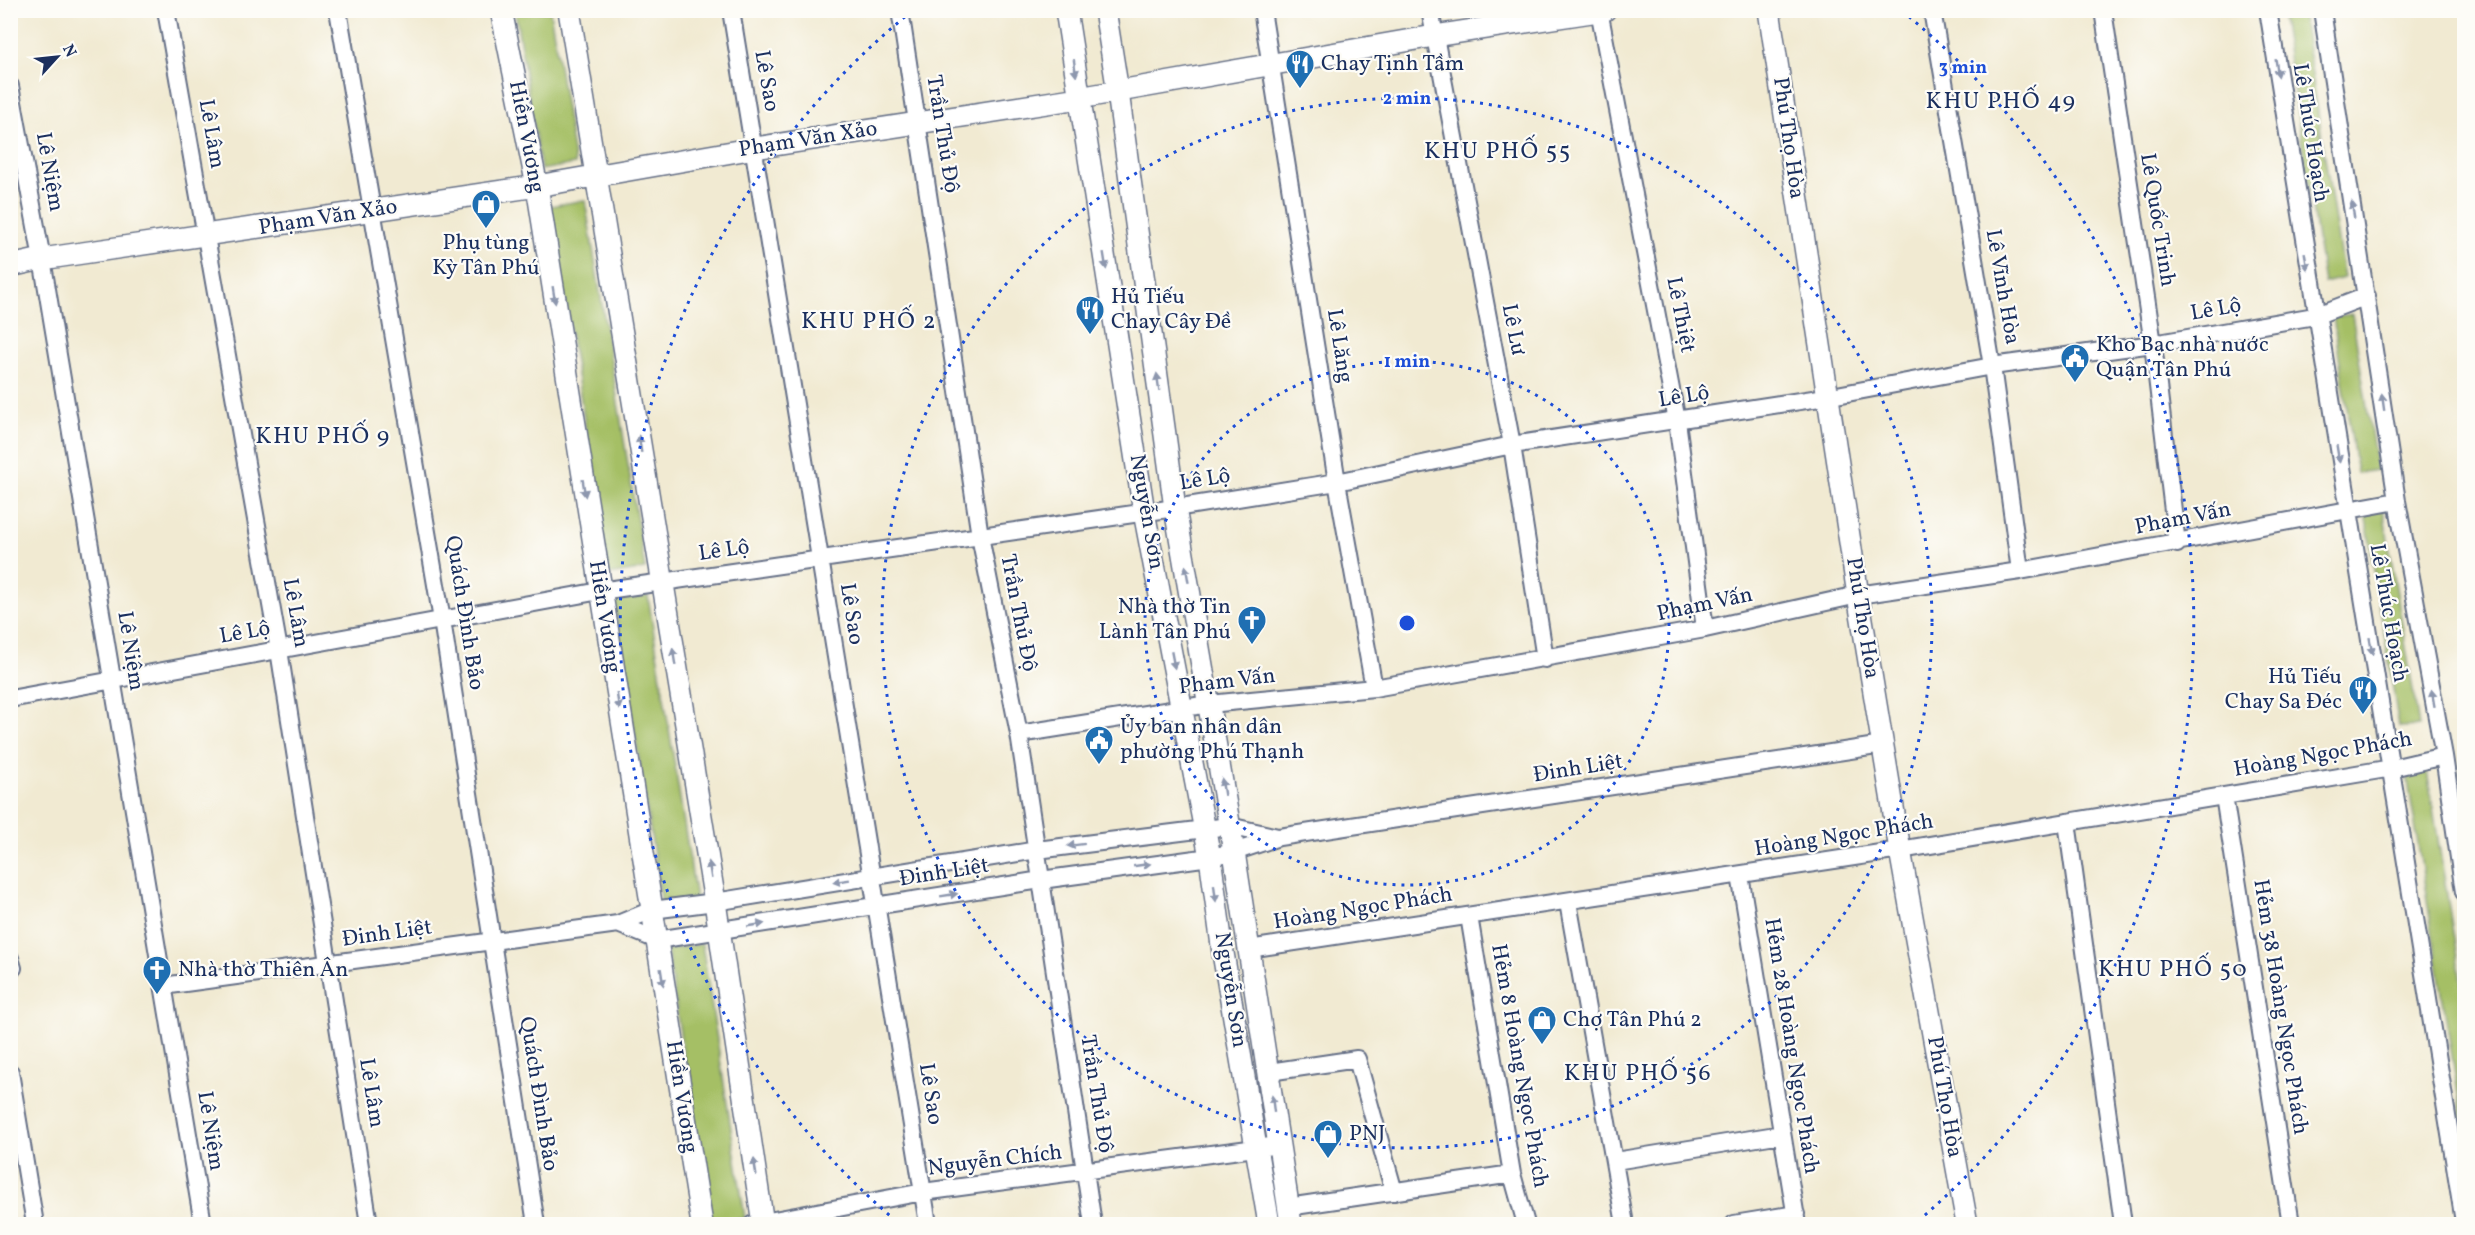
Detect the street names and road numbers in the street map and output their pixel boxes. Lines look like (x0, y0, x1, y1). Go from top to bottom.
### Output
street label: Lê Sao (745, 48, 787, 114)
street label: Lê Thúc Hoạch (2284, 61, 2336, 205)
street label: Trần Thủ Độ (917, 73, 967, 195)
street label: Phú Thọ Hòa (1764, 75, 1812, 201)
street label: Hiền Vương (500, 78, 552, 196)
street label: Lê Lâm (190, 97, 232, 171)
street label: Phạm Văn Xảo (736, 114, 880, 166)
street label: Lê Niệm (27, 130, 71, 214)
street label: Lê Quốc Trinh (2131, 151, 2183, 289)
street label: Phạm Văn Xảo (256, 192, 400, 244)
street label: Lê Vĩnh Hòa (1977, 227, 2027, 347)
street label: Lê Thiệt (1657, 274, 1703, 356)
street label: Lê Lộ (2188, 290, 2244, 330)
street label: Lê Lư (1493, 301, 1533, 359)
street label: Lê Lăng (1318, 307, 1360, 385)
street label: Lê Lộ (1656, 378, 1712, 416)
street label: Nguyễn Sơn (1121, 452, 1171, 572)
street label: Lê Lộ (1177, 461, 1233, 499)
street label: Phạm Vấn (2132, 495, 2234, 543)
street label: Lê Lộ (696, 532, 752, 570)
street label: Quách Đình Bảo (436, 534, 492, 692)
street label: Lê Thúc Hoạch (2361, 541, 2415, 685)
street label: Trần Thủ Độ (991, 552, 1045, 674)
street label: Phú Thọ Hòa (1837, 555, 1887, 681)
street label: Hiền Vương (580, 558, 628, 676)
street label: Lê Lâm (274, 576, 316, 650)
street label: Phạm Vấn (1654, 580, 1756, 630)
street label: Lê Sao (831, 581, 871, 647)
street label: Lê Niệm (108, 609, 152, 693)
street label: Lê Lộ (217, 613, 273, 653)
street label: Phạm Vấn (1177, 661, 1277, 703)
street label: Hoàng Ngọc Phách (2231, 724, 2415, 786)
street label: Đinh Liệt (1531, 747, 1625, 791)
street label: Hoàng Ngọc Phách (1752, 807, 1936, 865)
street label: Đinh Liệt (897, 851, 991, 895)
street label: Hẻm 38 Hoàng Ngọc Phách (2244, 877, 2316, 1137)
street label: Hoàng Ngọc Phách (1271, 880, 1455, 938)
street label: Đinh Liệt (340, 912, 434, 956)
street label: Hẻm 28 Hoàng Ngọc Phách (1755, 916, 1827, 1176)
street label: Nguyễn Sơn (1206, 930, 1254, 1050)
street label: Hẻm 8 Hoàng Ngọc Phách (1482, 942, 1556, 1190)
street label: Quách Đình Bảo (510, 1015, 566, 1173)
street label: Trần Thủ Độ (1071, 1033, 1121, 1155)
street label: Phú Thọ Hòa (1918, 1034, 1970, 1160)
street label: Hiền Vương (657, 1038, 705, 1156)
street label: Lê Lâm (350, 1056, 392, 1130)
street label: Lê Sao (910, 1061, 950, 1127)
street label: Lê Niệm (188, 1089, 232, 1173)
street label: Nguyễn Chích (926, 1137, 1064, 1185)

